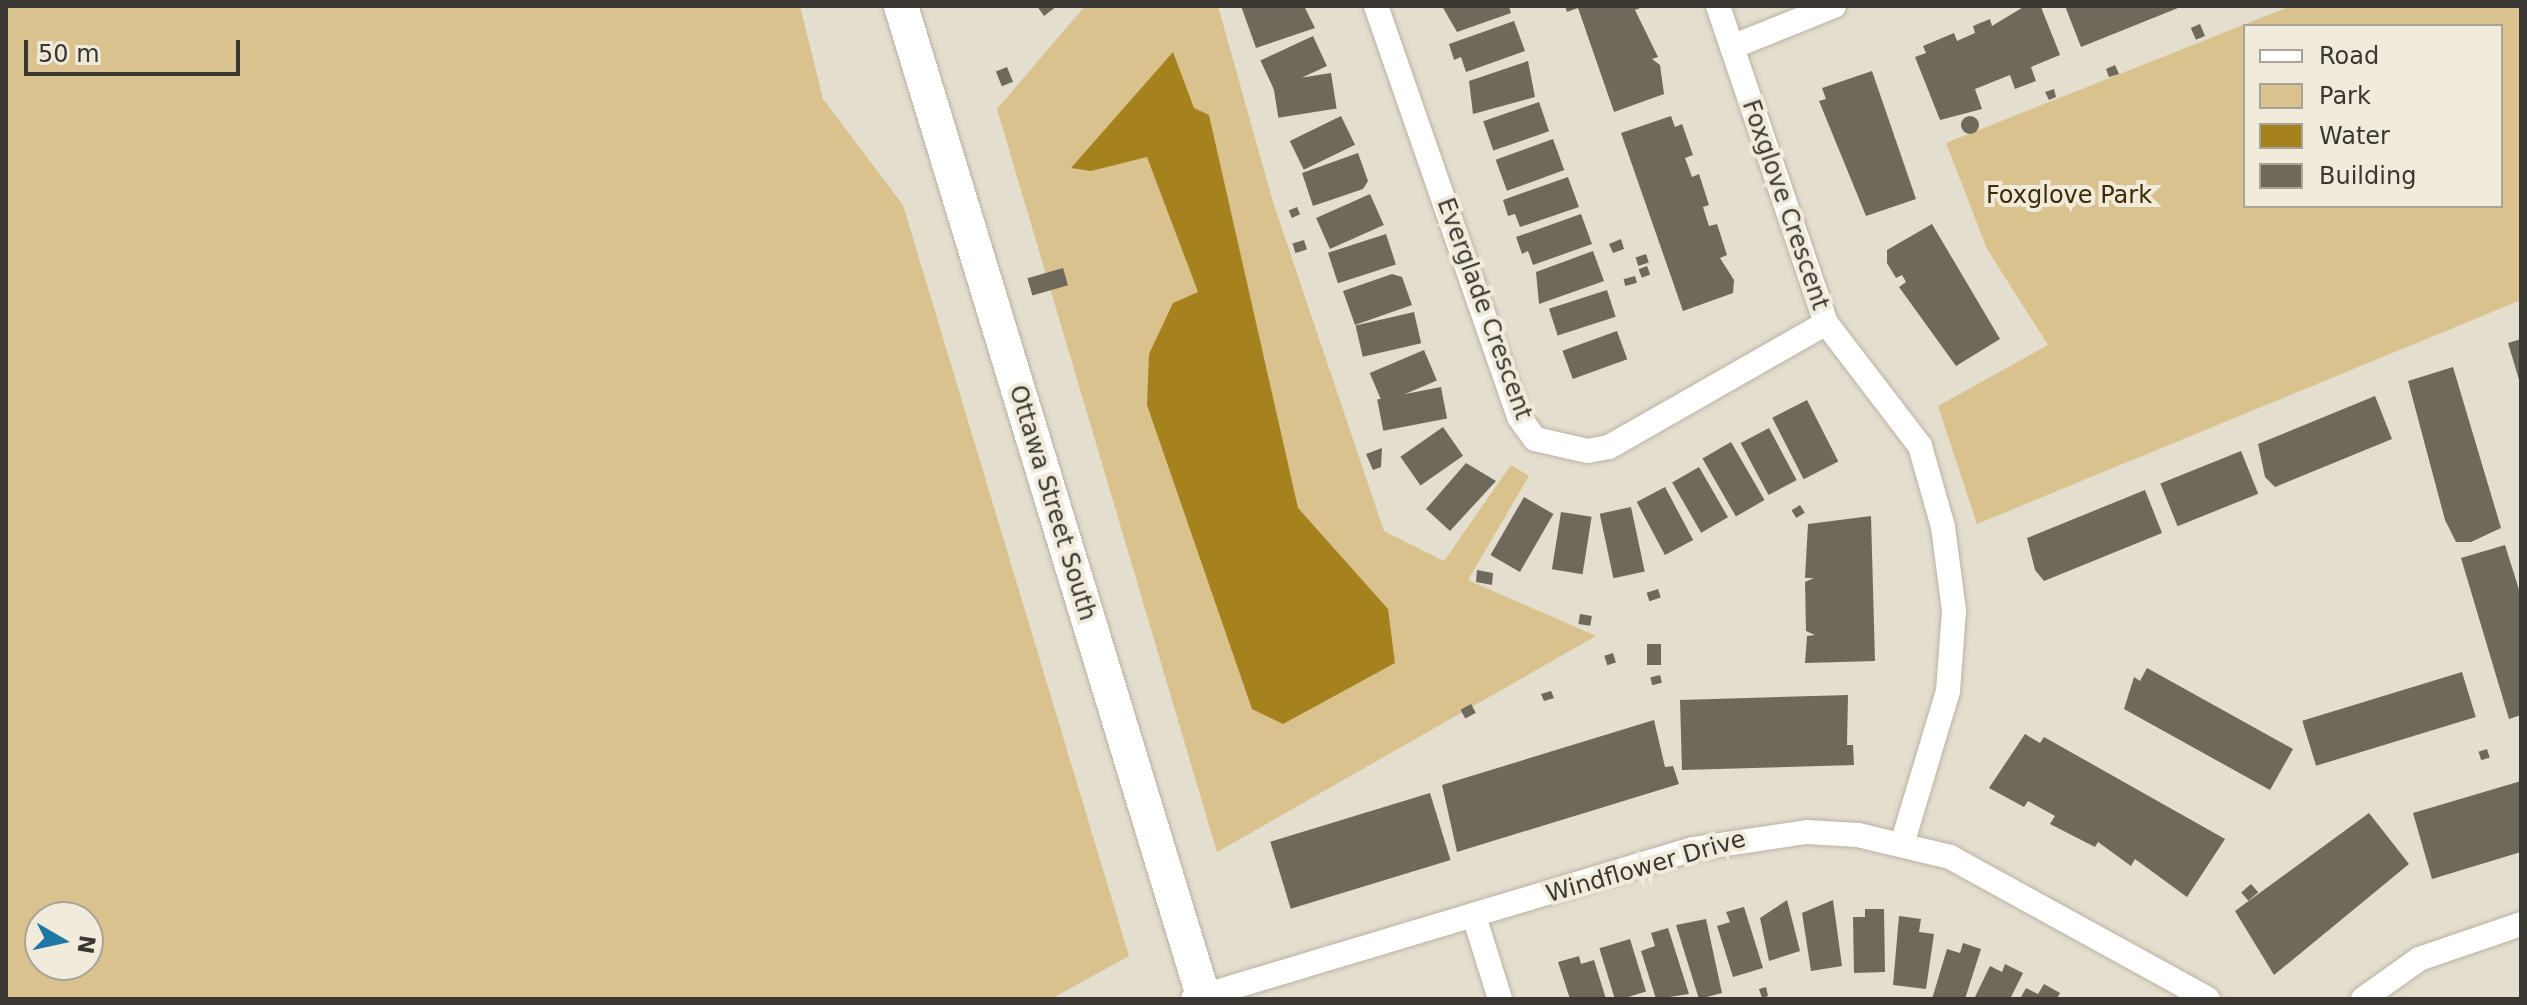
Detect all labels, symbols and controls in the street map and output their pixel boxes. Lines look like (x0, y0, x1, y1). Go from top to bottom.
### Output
scale bar (28, 24, 244, 74)
legend (2243, 24, 2503, 208)
text: 50 m (38, 40, 100, 68)
text: Road (2319, 42, 2379, 70)
text: Park (2319, 82, 2371, 110)
street label: Foxglove Crescent (1736, 96, 1834, 314)
text: Water (2319, 122, 2390, 150)
text: Building (2319, 162, 2416, 190)
park label: Foxglove Park (1986, 182, 2152, 210)
street label: Everglade Crescent (1430, 194, 1538, 424)
street label: Ottawa Street South (1002, 382, 1102, 624)
street label: Windflower Drive (1543, 825, 1749, 909)
north arrow (24, 901, 104, 981)
text: N (72, 933, 100, 956)

